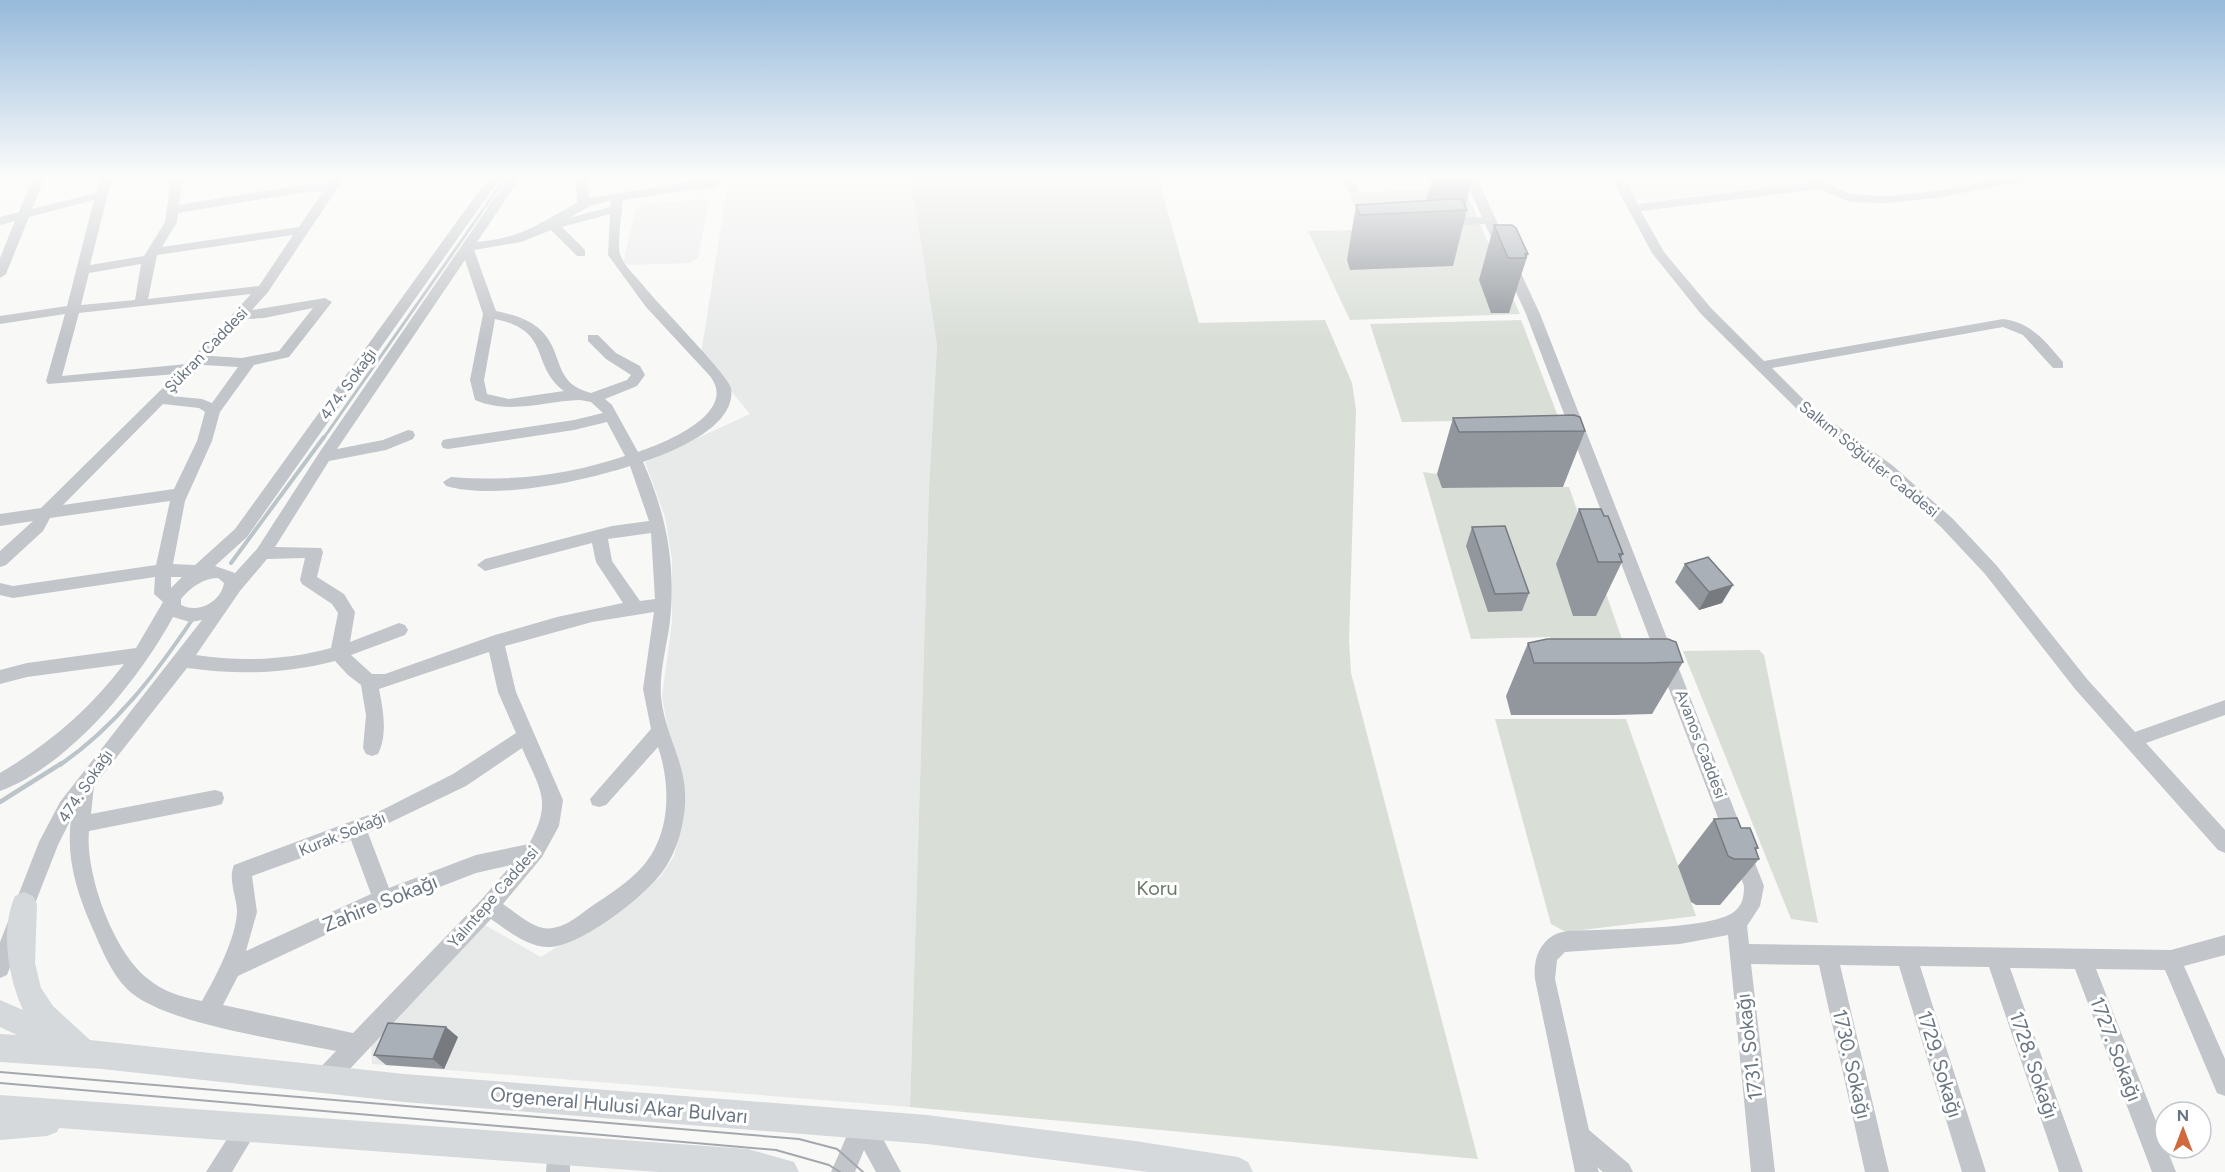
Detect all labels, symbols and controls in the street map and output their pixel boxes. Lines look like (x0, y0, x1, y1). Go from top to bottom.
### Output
street label: Şükran Caddesi (161, 303, 251, 397)
street label: 474. Sokağı (316, 345, 380, 423)
street label: Salkım Söğütler Caddesi (1795, 397, 1943, 521)
street label: Avanos Caddesi (1672, 687, 1730, 801)
street label: 474. Sokağı (54, 746, 116, 826)
street label: Kurak Sokağı (296, 808, 388, 860)
street label: Yalıntepe Caddesi (444, 842, 542, 952)
street label: Zahire Sokağı (319, 869, 441, 937)
park label: Koru (1136, 876, 1178, 900)
street label: 1731. Sokağı (1731, 992, 1767, 1102)
street label: 1727. Sokağı (2085, 993, 2147, 1105)
street label: 1730. Sokağı (1828, 1007, 1876, 1121)
street label: 1729. Sokağı (1912, 1008, 1968, 1120)
street label: 1728. Sokağı (2005, 1008, 2063, 1122)
street label: Orgeneral Hulusi Akar Bulvarı (489, 1082, 749, 1128)
north arrow (2153, 1100, 2213, 1160)
text: N (2177, 1106, 2189, 1125)

